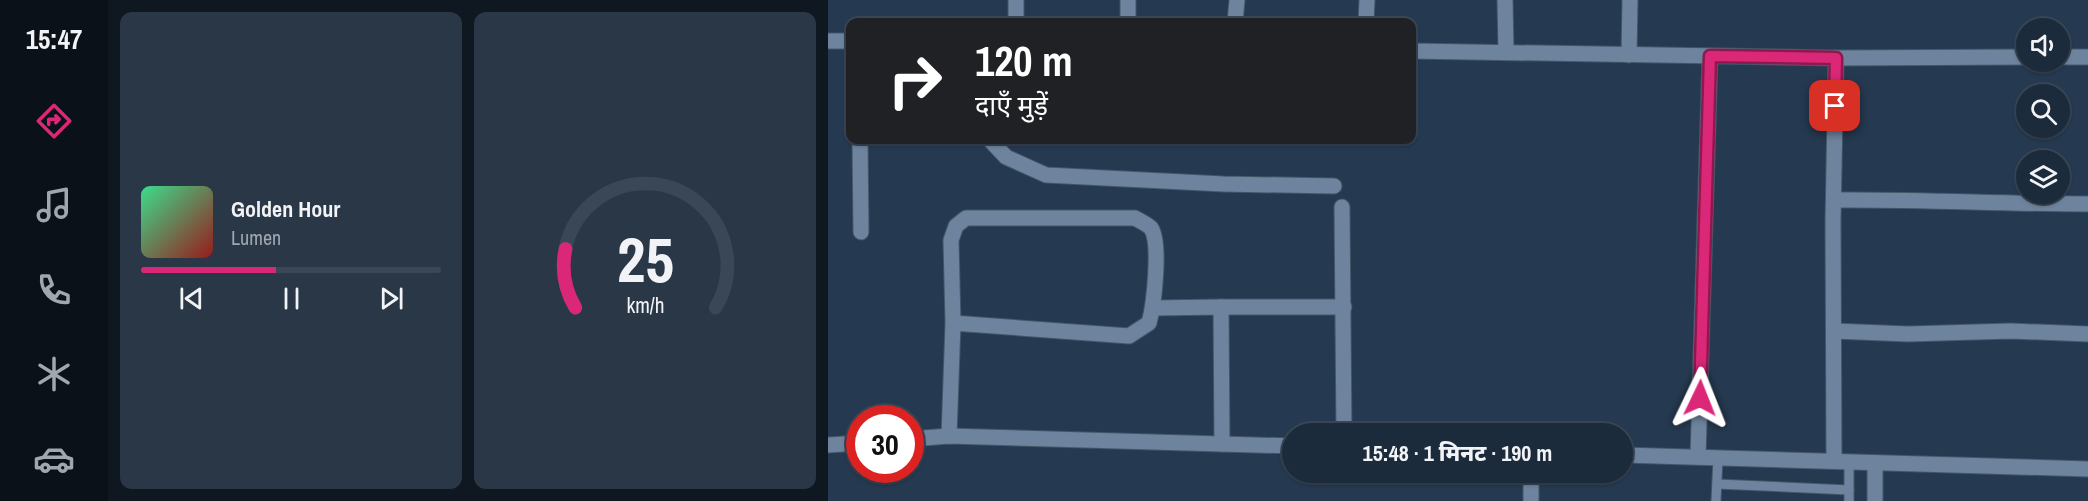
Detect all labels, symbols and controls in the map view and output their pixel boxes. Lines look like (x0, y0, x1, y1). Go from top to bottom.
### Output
map controls (2016, 18, 2070, 204)
button: sound (2016, 18, 2070, 72)
text: 15:47 (26, 21, 82, 57)
text: 120 m (975, 33, 1073, 89)
icon: right (876, 42, 954, 120)
pin (1809, 80, 1860, 131)
button: search (2016, 84, 2070, 138)
text: दाएँ मुड़ें (975, 87, 1048, 123)
icon: arrive (1818, 89, 1851, 122)
icon: directions (33, 100, 75, 142)
button: layers (2016, 150, 2070, 204)
icon: music (33, 184, 75, 226)
text: Golden Hour (231, 194, 340, 224)
text: 25 (617, 217, 673, 301)
text: Lumen (231, 224, 281, 251)
icon: phone (33, 269, 75, 311)
icon: previous (175, 282, 208, 315)
icon: pause (275, 282, 308, 315)
icon: next (375, 282, 408, 315)
text: km/h (626, 291, 664, 320)
icon: climate (33, 353, 75, 395)
position arrow (1668, 366, 1732, 430)
speed limit sign: 30 (846, 405, 924, 483)
icon: car (33, 438, 75, 480)
text: 15:48 · 1 मिनट · 190 m (1363, 438, 1552, 468)

